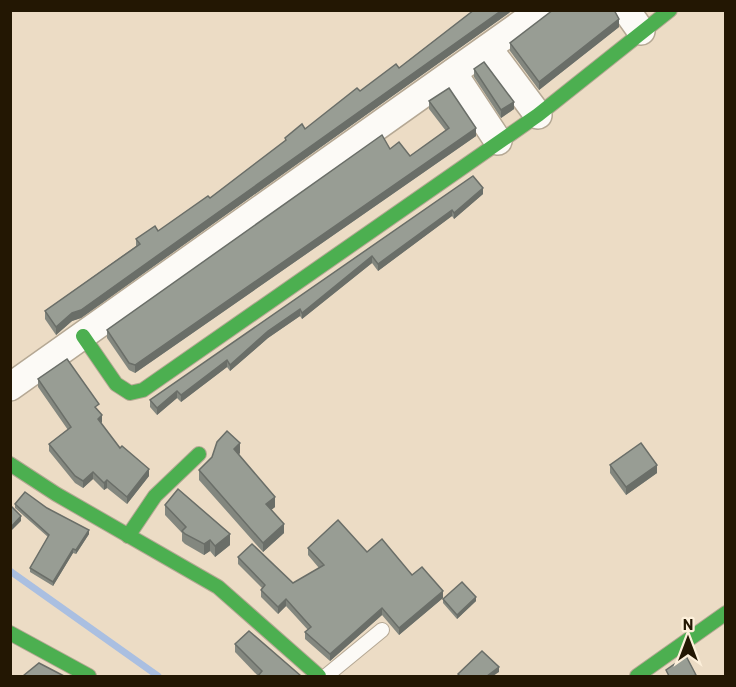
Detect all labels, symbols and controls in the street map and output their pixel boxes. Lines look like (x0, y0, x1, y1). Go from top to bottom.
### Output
north arrow (658, 609, 718, 669)
text: N (683, 614, 693, 633)

